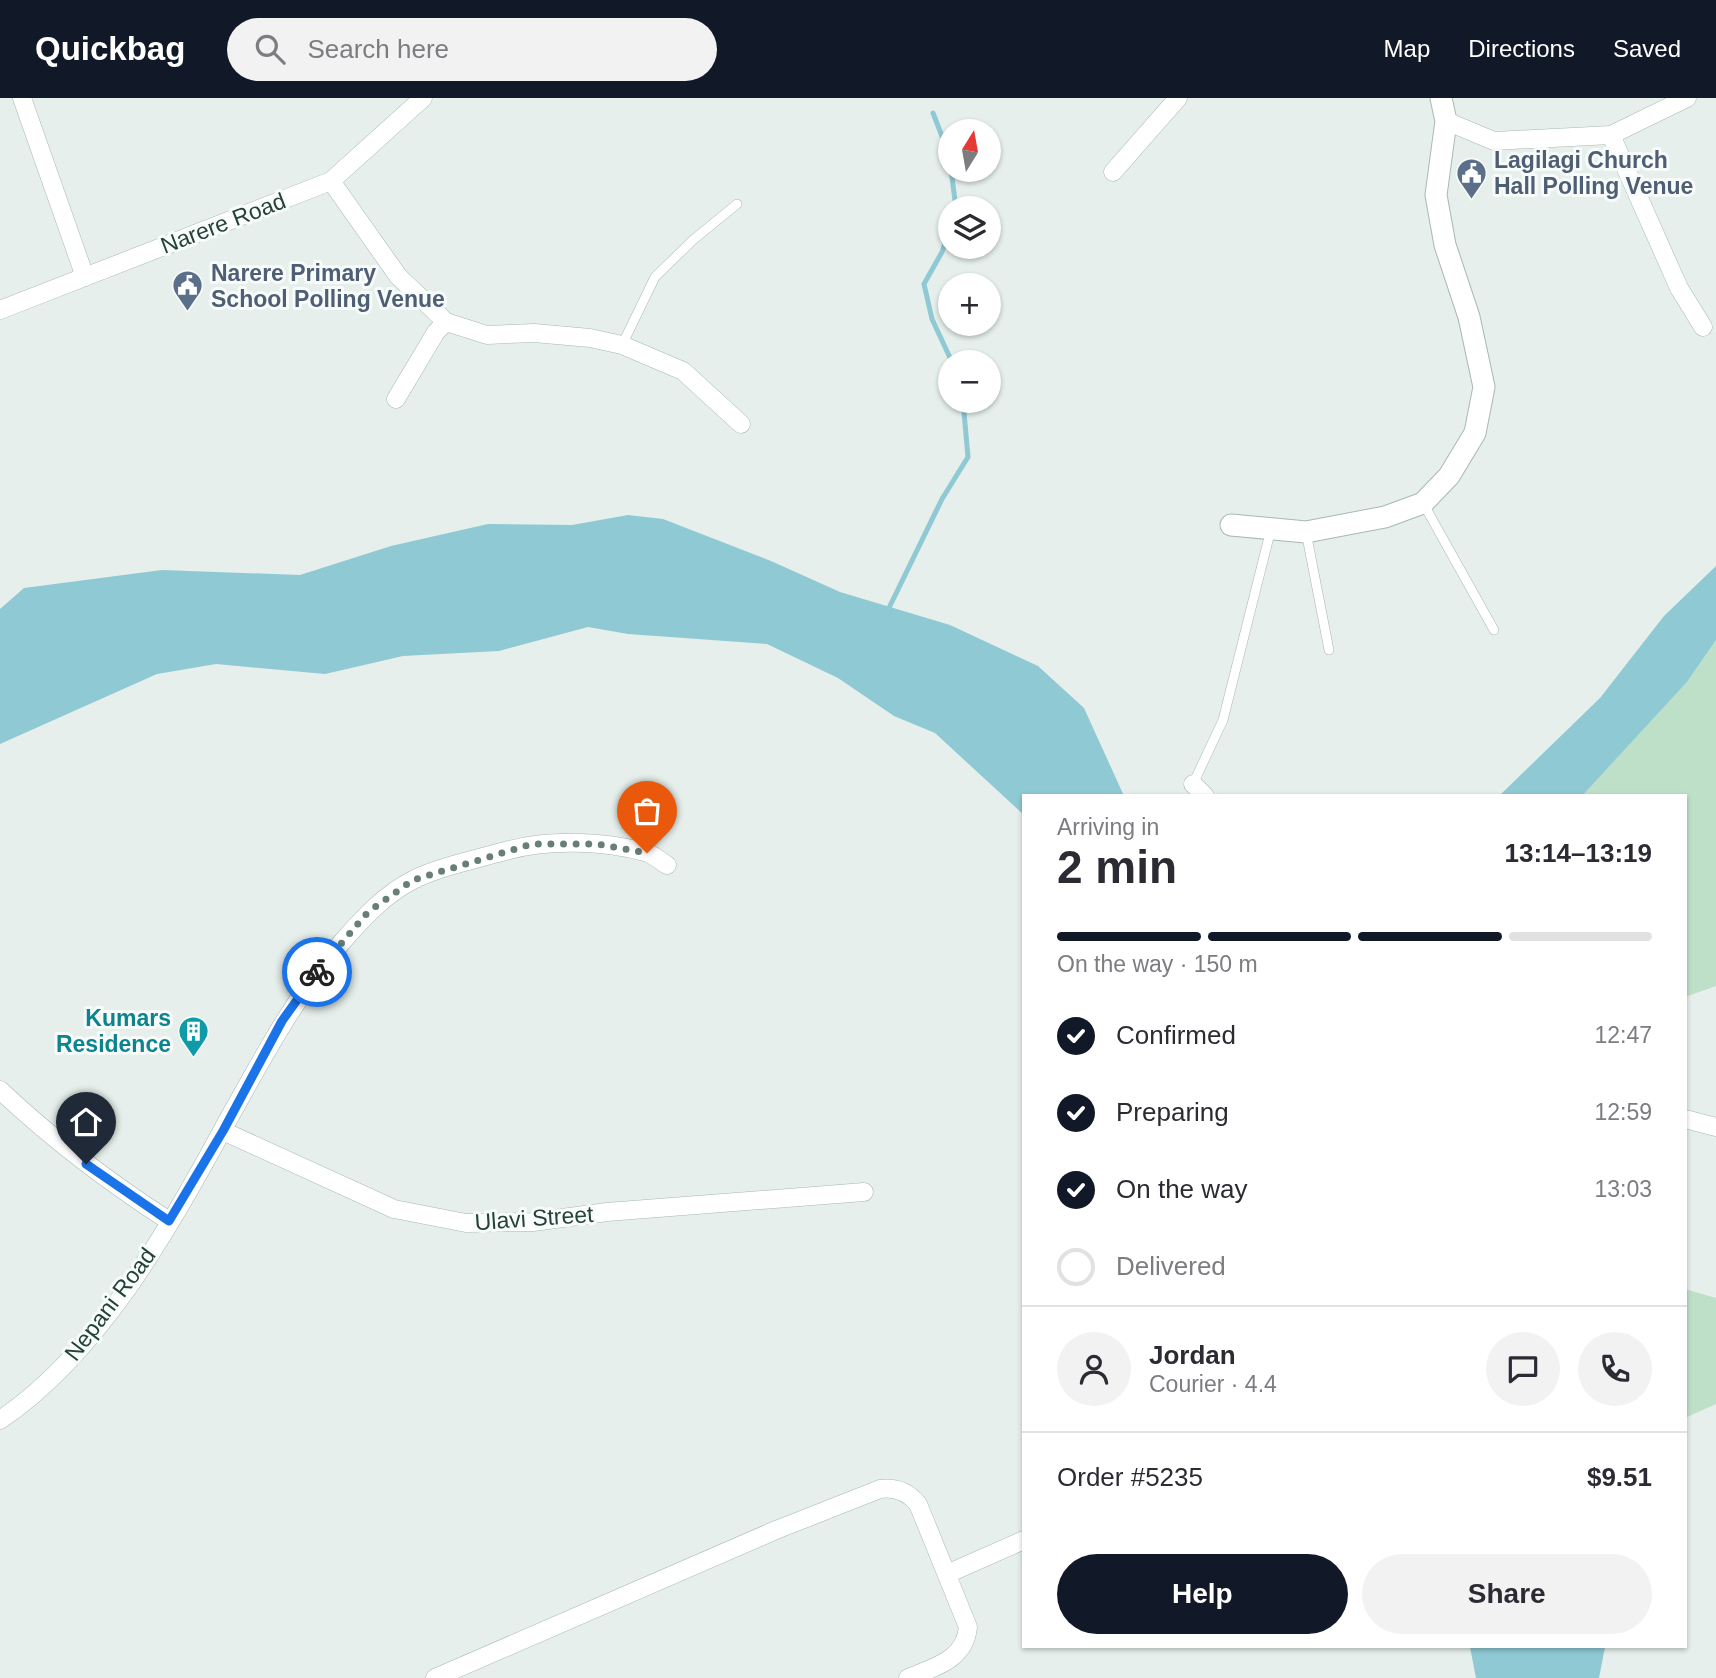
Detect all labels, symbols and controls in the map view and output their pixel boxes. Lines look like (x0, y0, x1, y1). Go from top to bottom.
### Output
search box (227, 18, 717, 81)
text: Quickbag (35, 30, 185, 67)
icon: search (251, 30, 289, 68)
text: Search here (307, 34, 449, 64)
text: Map (1384, 35, 1430, 62)
text: Directions (1468, 35, 1575, 62)
text: Saved (1613, 35, 1681, 62)
north arrow (938, 119, 1001, 182)
map controls (938, 119, 1001, 413)
place label: Lagilagi Church Hall Polling Venue (1494, 147, 1693, 199)
public building icon: Lagilagi Church Hall Polling Venue (1454, 156, 1488, 200)
street label: Narere Road (157, 187, 289, 259)
button: layers (938, 196, 1001, 259)
place label: Narere Primary School Polling Venue (211, 260, 445, 312)
public building icon: Narere Primary School Polling Venue (171, 269, 205, 313)
button: + (938, 273, 1001, 336)
button: − (938, 350, 1001, 413)
pin (617, 781, 677, 853)
icon: bag (628, 792, 666, 830)
text: Arriving in (1057, 814, 1159, 840)
text: 13:14–13:19 (1505, 838, 1652, 868)
text: 2 min (1057, 841, 1177, 893)
courier (282, 937, 352, 1007)
text: On the way · 150 m (1057, 951, 1258, 977)
icon: bike (298, 953, 336, 991)
place label: Kumars Residence (56, 1005, 171, 1057)
building icon: Kumars Residence (177, 1014, 211, 1058)
icon: check (1057, 1017, 1095, 1055)
text: Confirmed (1116, 1020, 1236, 1050)
text: 12:47 (1594, 1022, 1652, 1048)
pin (56, 1092, 116, 1164)
icon: check (1057, 1094, 1095, 1132)
text: Preparing (1116, 1097, 1229, 1127)
text: 12:59 (1594, 1099, 1652, 1125)
icon: home (67, 1103, 105, 1141)
icon: check (1057, 1171, 1095, 1209)
text: On the way (1116, 1174, 1248, 1204)
text: 13:03 (1594, 1176, 1652, 1202)
street label: Ulavi Street (474, 1201, 595, 1235)
street label: Nepani Road (59, 1243, 161, 1365)
text: Delivered (1116, 1251, 1226, 1281)
button: person (1057, 1332, 1131, 1406)
button: chat (1486, 1332, 1560, 1406)
button: phone (1578, 1332, 1652, 1406)
text: Jordan (1149, 1340, 1236, 1370)
text: Courier · 4.4 (1149, 1371, 1277, 1397)
text: Order #5235 (1057, 1462, 1203, 1492)
text: $9.51 (1587, 1462, 1652, 1492)
button: Help (1057, 1554, 1348, 1634)
button: Share (1362, 1554, 1652, 1634)

